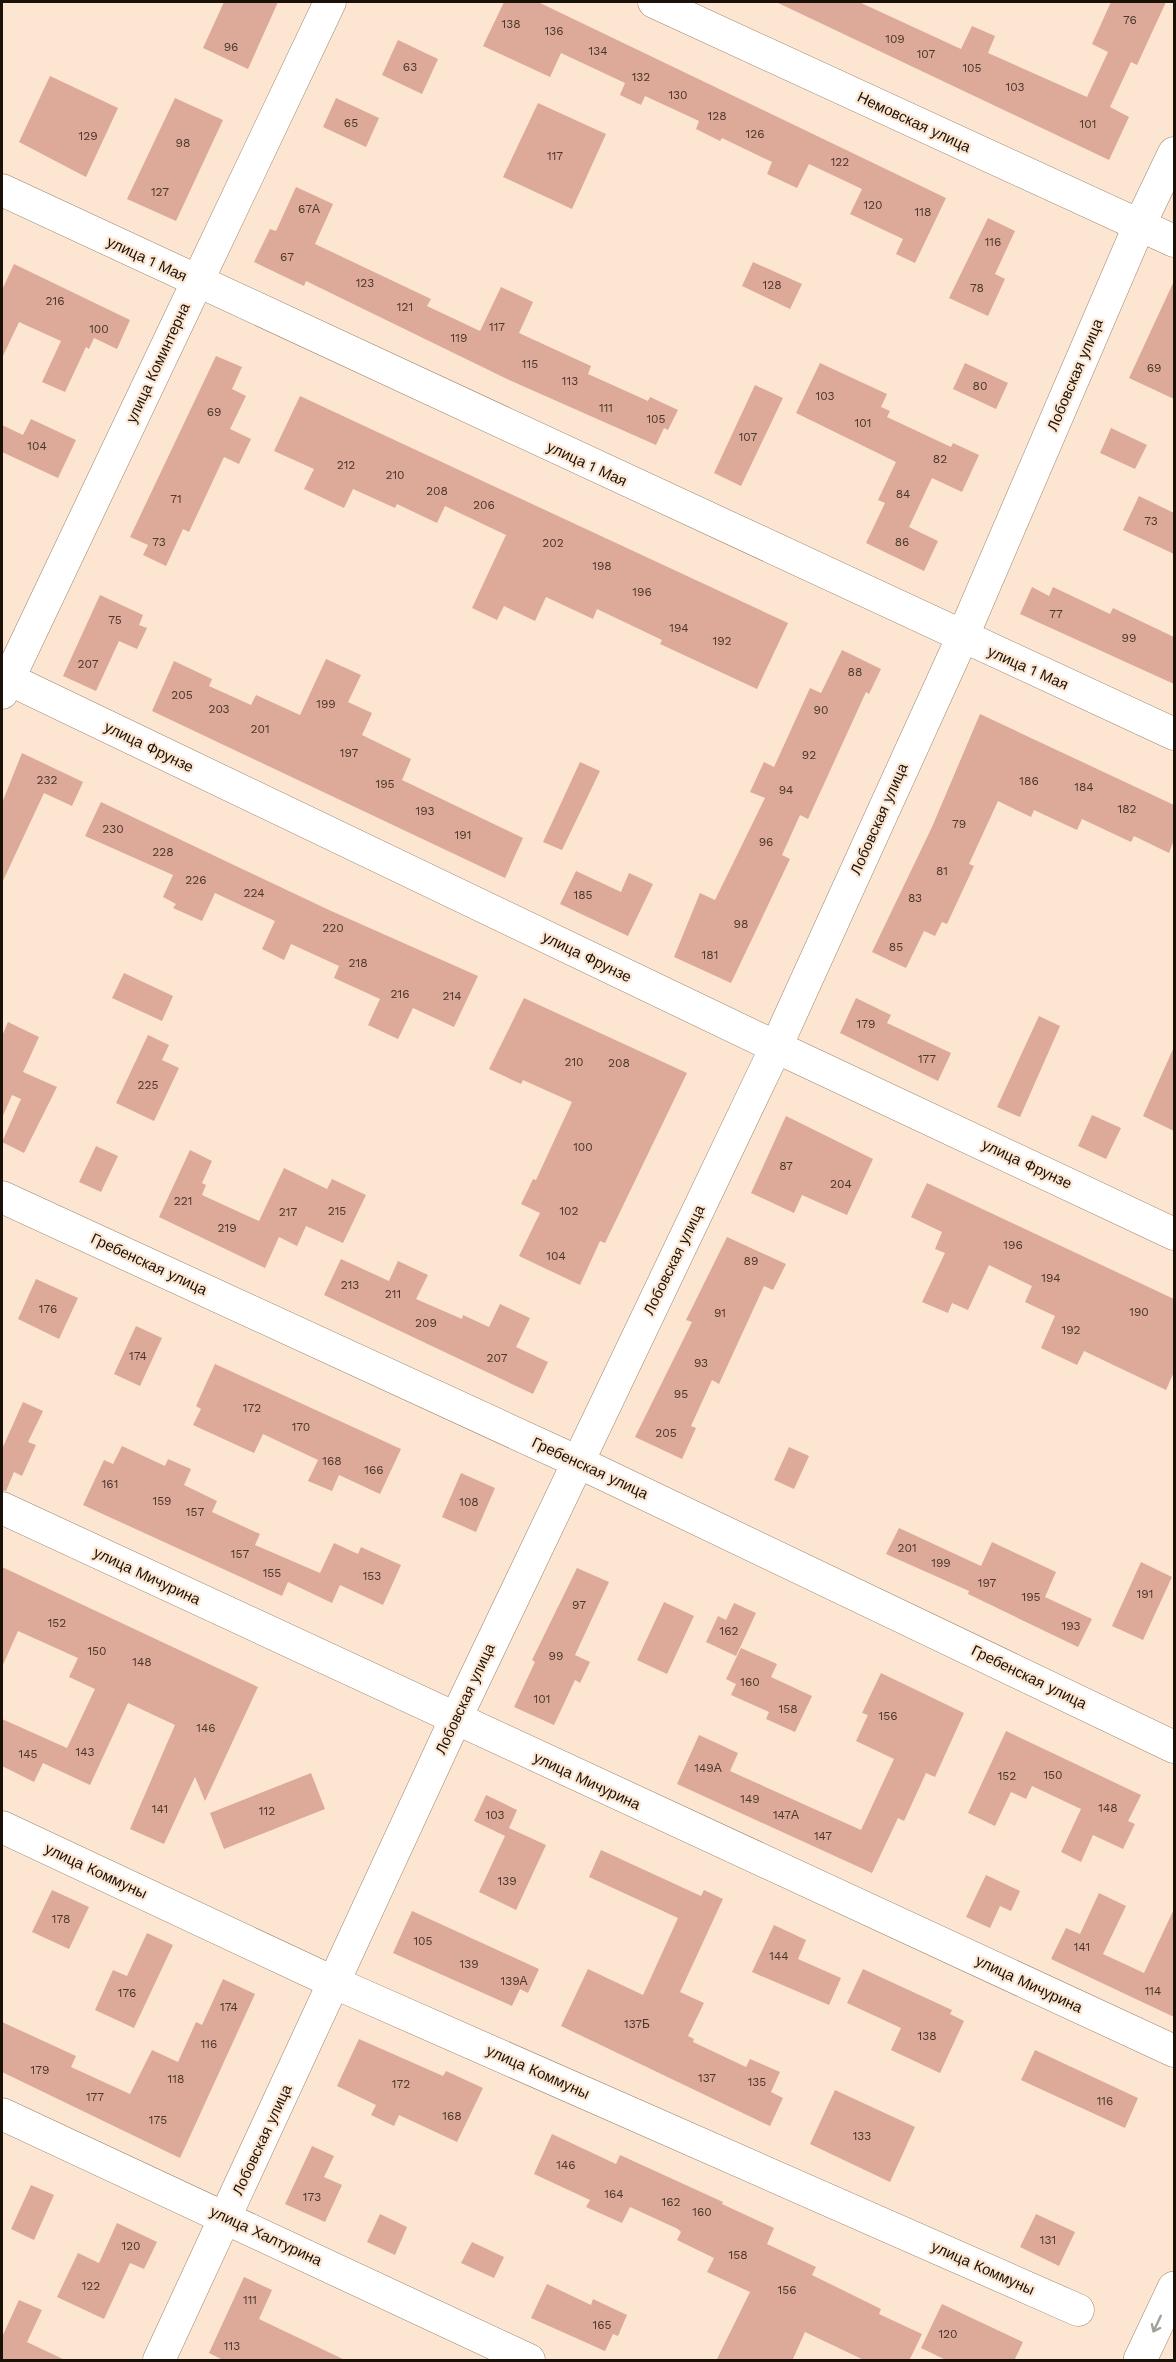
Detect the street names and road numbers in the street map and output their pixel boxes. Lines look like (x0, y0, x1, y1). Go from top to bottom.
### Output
street label: Немовская улица (855, 88, 974, 156)
street label: улица 1 Мая (104, 233, 190, 285)
street label: улица Коминтерна (122, 300, 194, 426)
street label: Лобовская улица (1043, 316, 1107, 434)
street label: улица 1 Мая (544, 438, 630, 490)
street label: улица 1 Мая (985, 642, 1071, 694)
street label: улица Фрунзе (102, 718, 196, 776)
street label: Лобовская улица (846, 760, 912, 878)
street label: улица Фрунзе (540, 928, 634, 986)
street label: улица Фрунзе (979, 1135, 1075, 1193)
street label: Лобовская улица (640, 1201, 709, 1318)
street label: Гребенская улица (88, 1229, 211, 1299)
street label: Гребенская улица (529, 1433, 652, 1503)
street label: улица Мичурина (91, 1543, 204, 1609)
street label: Лобовская улица (431, 1640, 499, 1757)
street label: Гребенская улица (968, 1641, 1090, 1713)
street label: улица Мичурина (531, 1748, 644, 1814)
street label: улица Коммуны (42, 1839, 150, 1903)
street label: улица Мичурина (973, 1951, 1086, 2017)
street label: улица Коммуны (484, 2041, 592, 2103)
street label: Лобовская улица (228, 2081, 296, 2198)
street label: улица Халтурина (207, 2202, 325, 2270)
street label: улица Коммуны (929, 2237, 1037, 2299)

